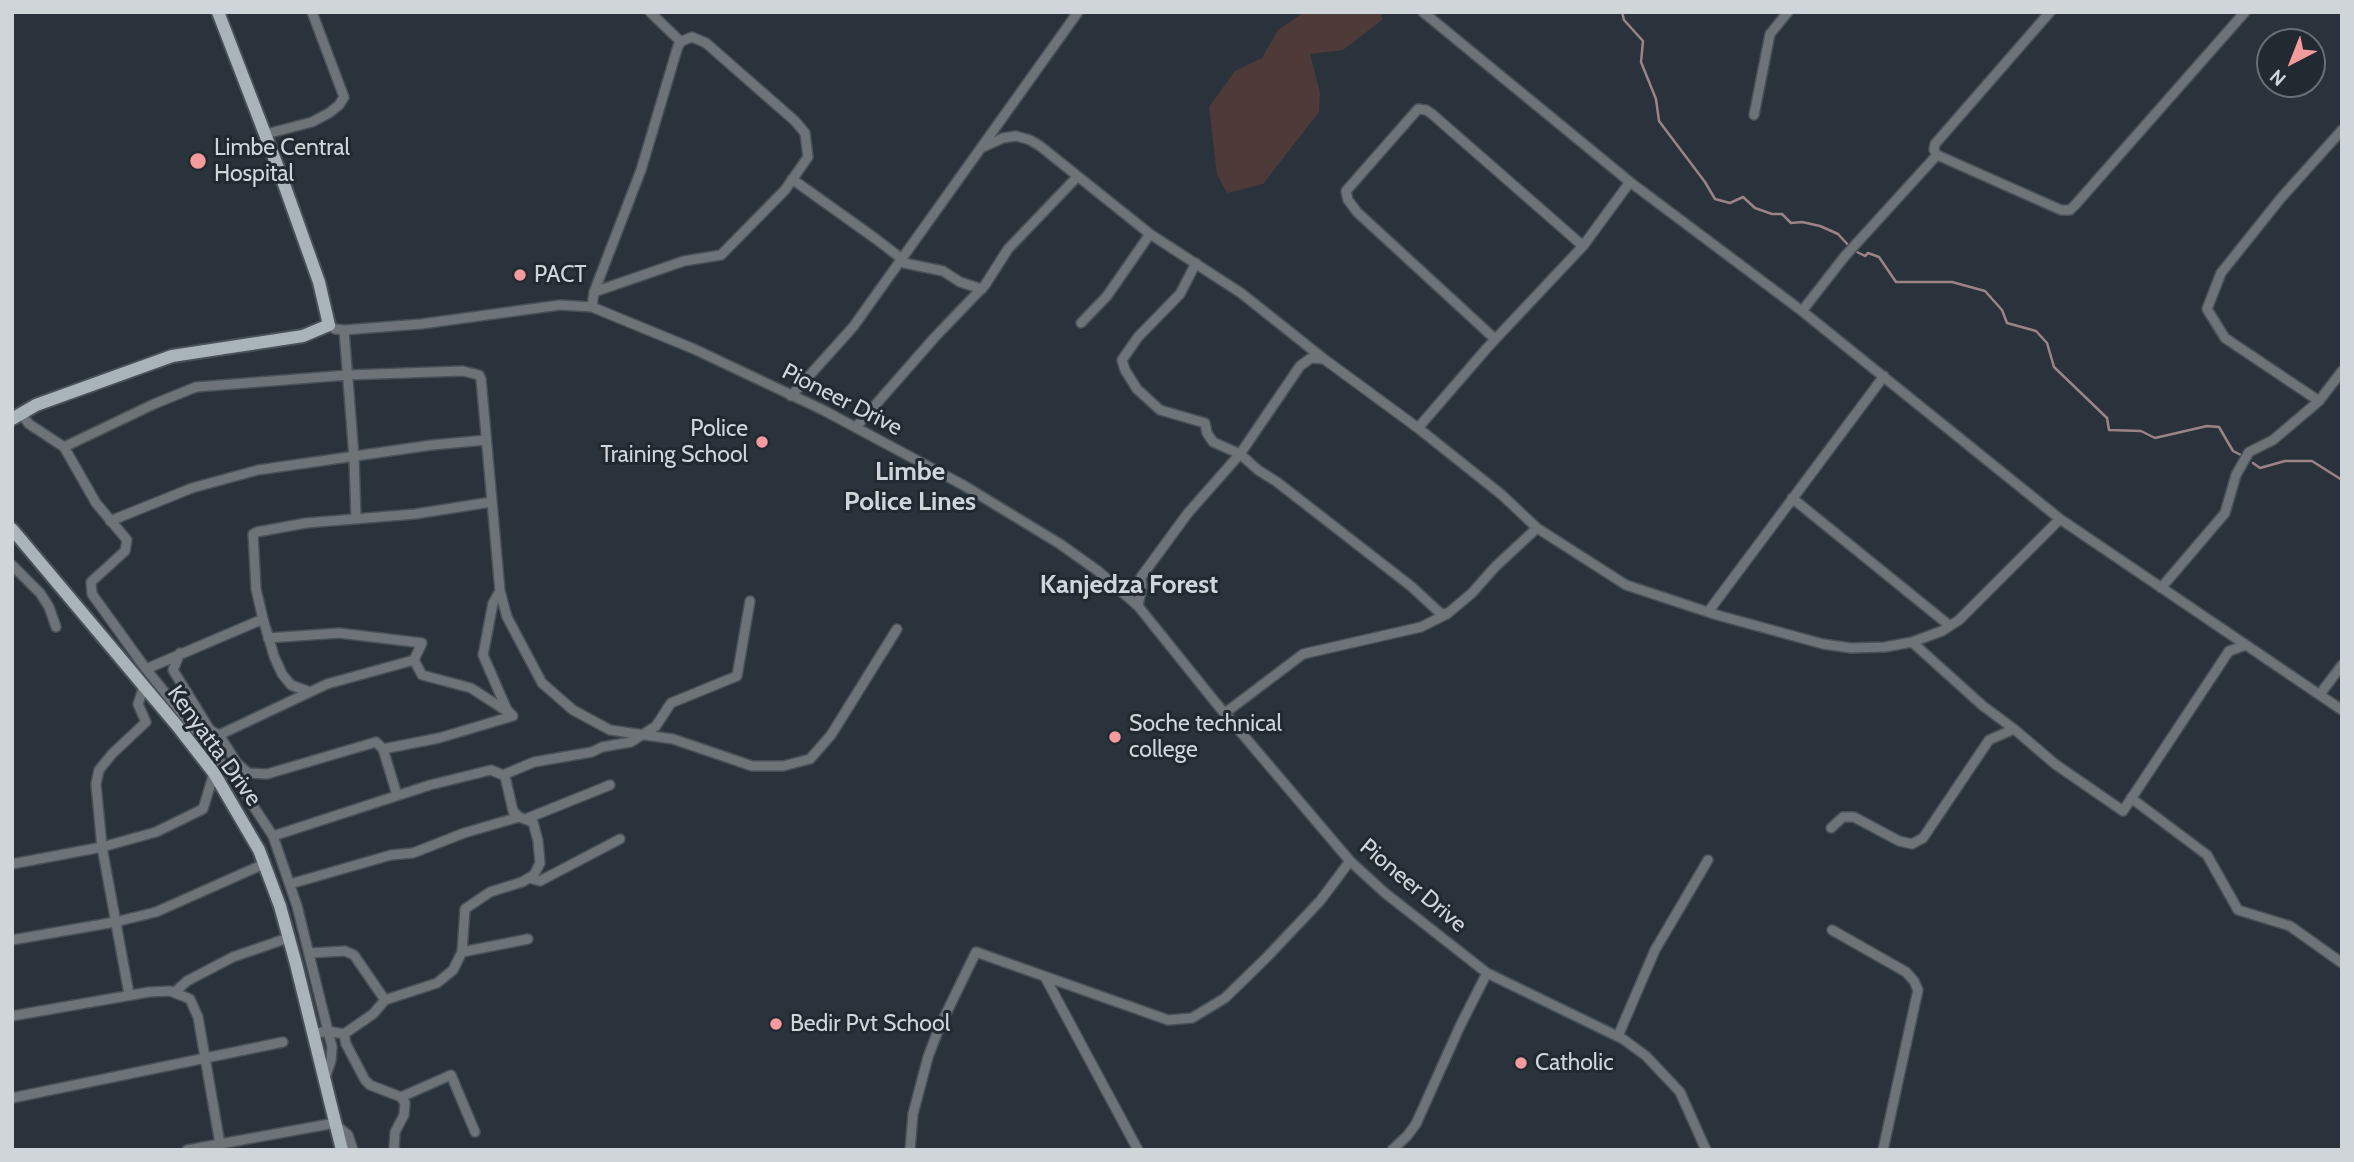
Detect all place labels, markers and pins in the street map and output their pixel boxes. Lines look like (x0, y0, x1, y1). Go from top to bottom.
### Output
place label: Limbe Central Hospital (214, 134, 350, 188)
marker: Limbe Central Hospital (188, 151, 208, 171)
place label: PACT (534, 261, 587, 289)
marker: PACT (512, 267, 528, 283)
place label: Police Training School (600, 415, 748, 469)
marker: Police Training School (754, 434, 770, 450)
place label: Soche technical college (1129, 710, 1282, 764)
marker: Soche technical college (1107, 729, 1123, 745)
place label: Bedir Pvt School (790, 1010, 950, 1038)
marker: Bedir Pvt School (768, 1016, 784, 1032)
place label: Catholic (1535, 1049, 1614, 1077)
marker: Catholic (1513, 1055, 1529, 1071)

